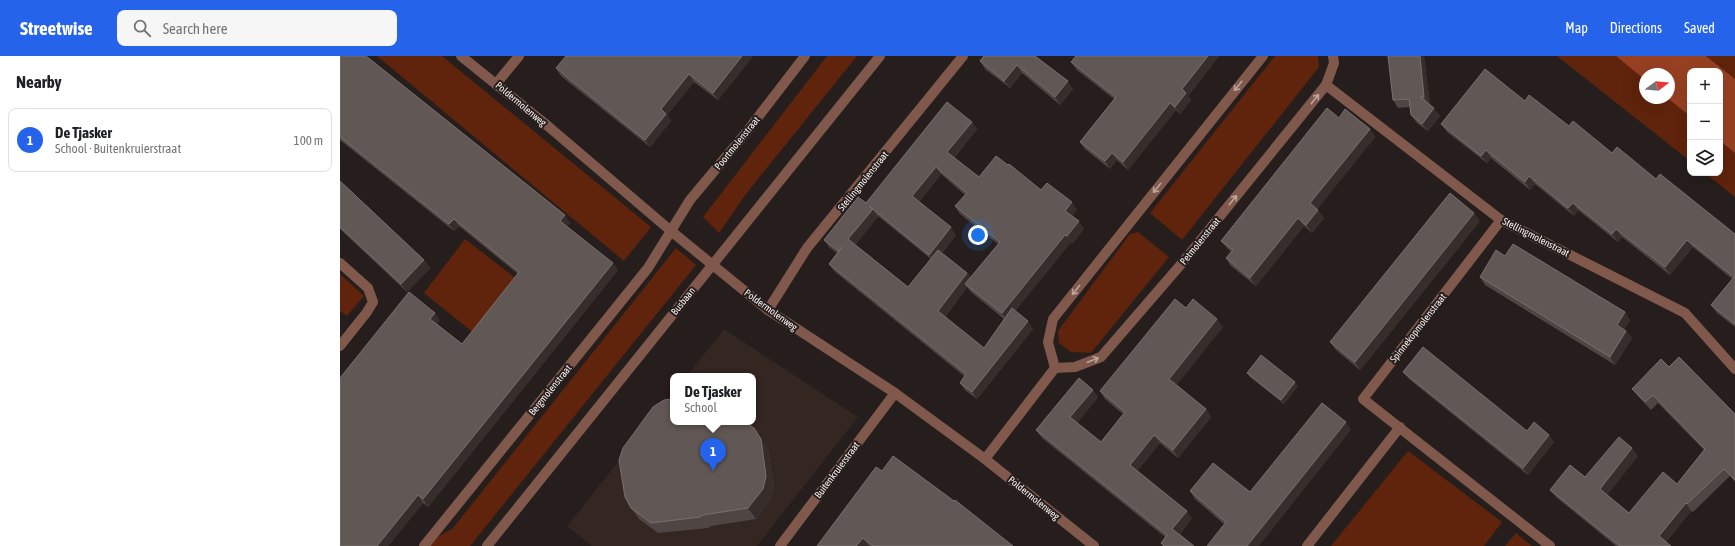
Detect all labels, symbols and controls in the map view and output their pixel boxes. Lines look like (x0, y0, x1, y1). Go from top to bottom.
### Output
search box (117, 10, 397, 46)
text: Streetwise (20, 17, 93, 39)
icon: search (131, 17, 153, 39)
text: Search here (163, 20, 227, 37)
text: Map (1565, 20, 1588, 36)
text: Directions (1610, 20, 1662, 36)
text: Saved (1684, 20, 1715, 36)
north arrow (1639, 68, 1675, 104)
map controls (1687, 68, 1723, 176)
button: + (1687, 68, 1723, 104)
text: Nearby (16, 72, 62, 92)
street label: Poldermolenweg (493, 80, 549, 129)
one-way arrow (1234, 81, 1243, 92)
one-way arrow (1311, 93, 1320, 104)
button: − (1687, 104, 1723, 140)
street label: Poortmolenstraat (712, 114, 762, 172)
text: De Tjasker (55, 124, 112, 141)
text: 1 (27, 133, 33, 148)
text: 100 m (294, 133, 323, 148)
button: layers (1687, 140, 1723, 176)
text: School · Buitenkruierstraat (55, 141, 181, 156)
street label: Stellingmolenstraat (836, 149, 890, 213)
one-way arrow (1153, 183, 1162, 194)
one-way arrow (1229, 194, 1238, 205)
street label: Petmolenstraat (1178, 215, 1222, 267)
street label: Stellingmolenstraat (1501, 215, 1571, 259)
your location (968, 225, 988, 245)
one-way arrow (1072, 284, 1081, 295)
street label: Busbaan (669, 285, 697, 317)
street label: Poldermolenweg (742, 287, 800, 333)
street label: Spinnekopmolenstraat (1388, 291, 1448, 365)
one-way arrow (1086, 356, 1098, 364)
street label: Bergmolenstraat (526, 363, 574, 417)
popup (670, 373, 756, 425)
text: De Tjasker (685, 383, 741, 400)
text: School (685, 400, 717, 415)
pin: 1 (700, 438, 726, 471)
street label: Buitenkruierstraat (812, 440, 862, 500)
street label: Poldermolenweg (1006, 474, 1062, 522)

